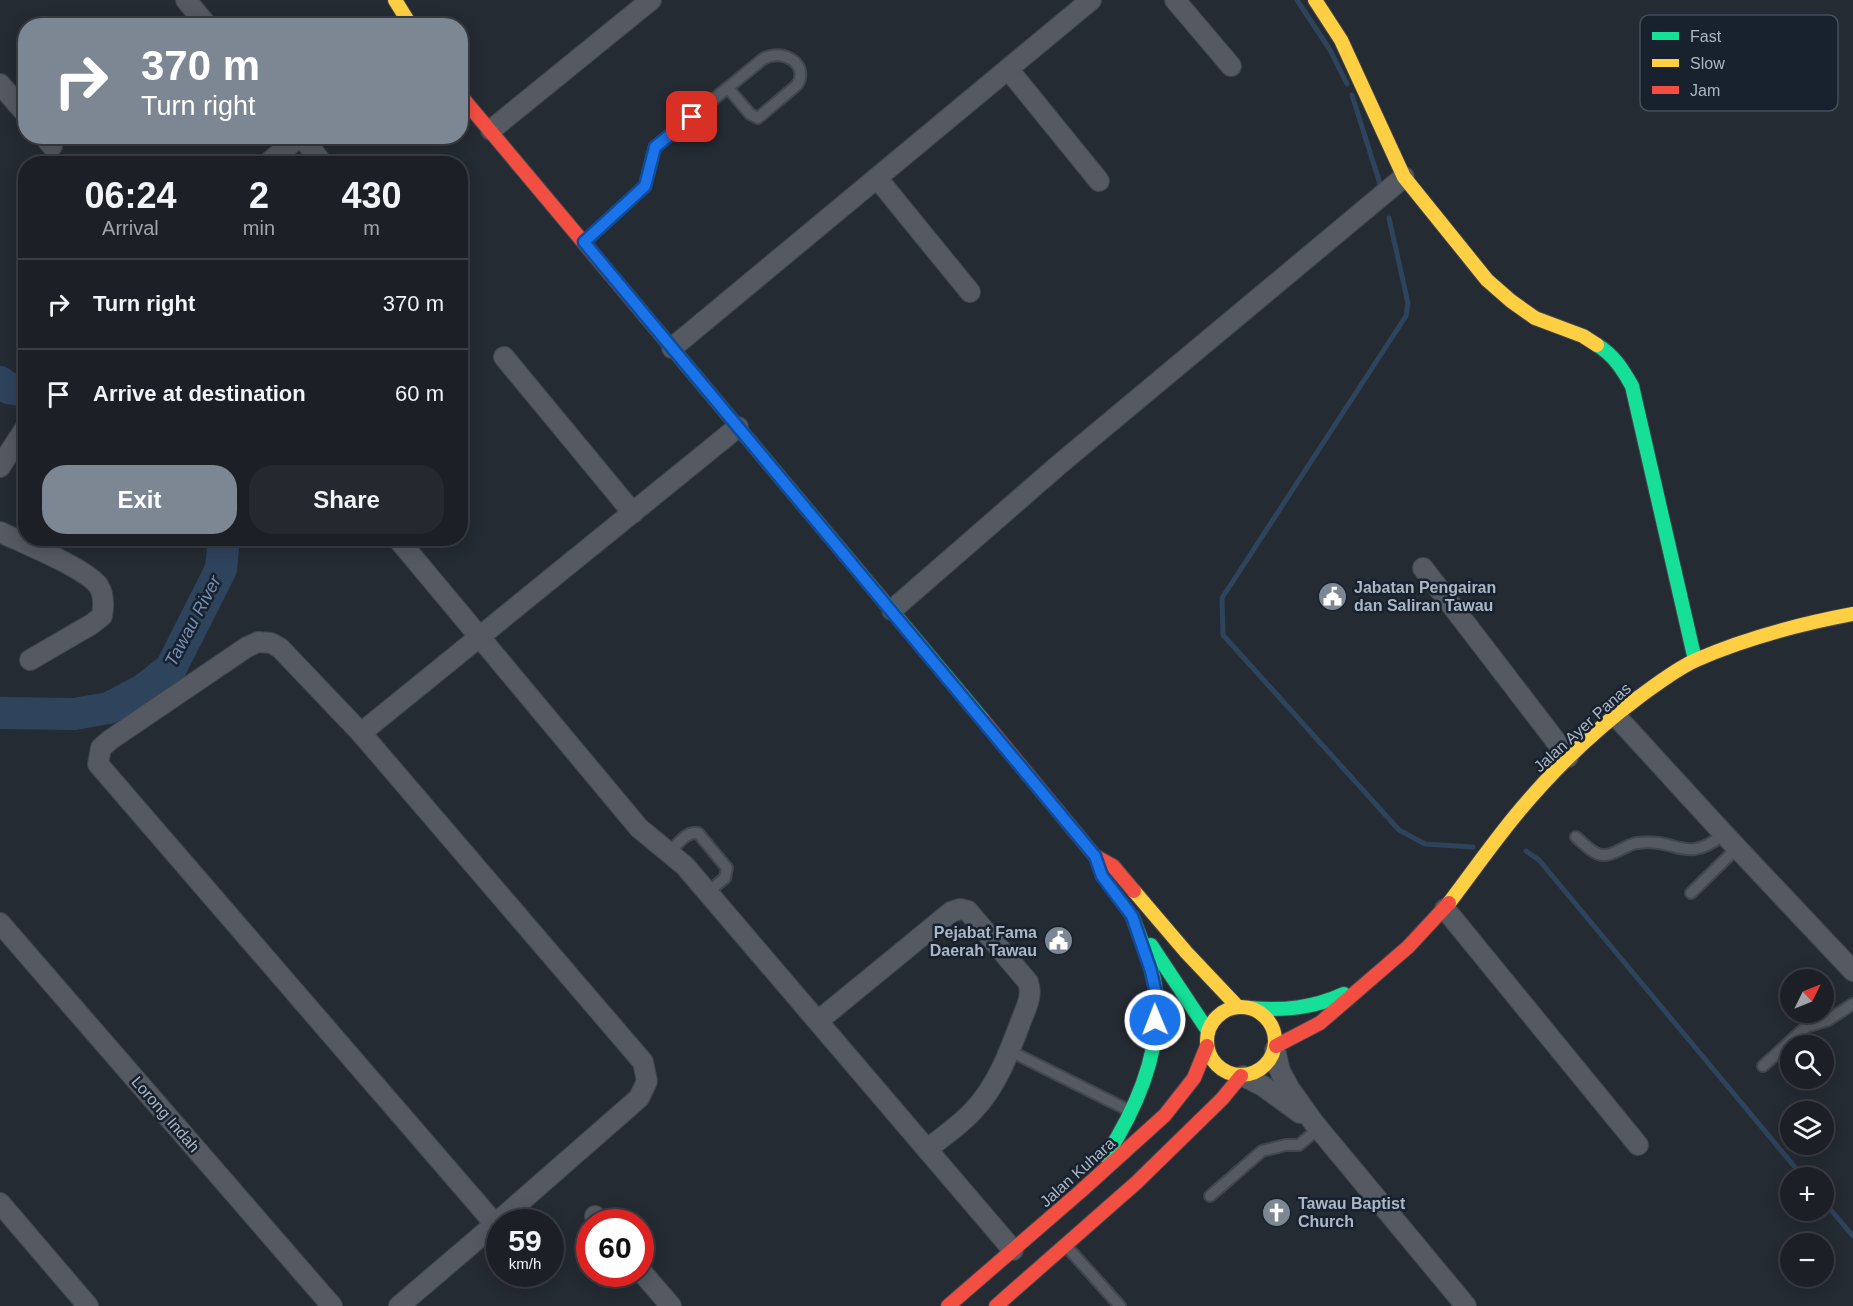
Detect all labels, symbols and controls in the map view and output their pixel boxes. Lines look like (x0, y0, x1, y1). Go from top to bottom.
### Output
legend (1640, 15, 1838, 111)
text: Fast (1690, 28, 1722, 45)
icon: right (42, 42, 120, 120)
text: 370 m (141, 42, 260, 89)
text: Slow (1690, 55, 1725, 72)
text: Jam (1690, 82, 1720, 99)
text: Turn right (141, 91, 256, 121)
pin (666, 91, 717, 142)
icon: arrive (675, 100, 708, 133)
text: 06:24 (84, 175, 176, 216)
text: 2 (249, 175, 269, 216)
text: 430 (341, 175, 402, 216)
text: Arrival (102, 217, 159, 239)
text: min (243, 217, 275, 239)
text: m (363, 217, 380, 239)
icon: right (42, 288, 75, 321)
text: Turn right (93, 291, 195, 316)
text: 370 m (383, 291, 444, 316)
icon: arrive (42, 378, 75, 411)
text: Arrive at destination (93, 381, 306, 406)
text: 60 m (395, 381, 444, 406)
button: Exit (42, 465, 237, 534)
button: Share (249, 465, 444, 534)
water label: Tawau River (161, 572, 226, 670)
place label: Jabatan Pengairan dan Saliran Tawau (1354, 579, 1496, 614)
public building icon: Jabatan Pengairan dan Saliran Tawau (1317, 580, 1349, 612)
street label: Jalan Ayer Panas (1530, 679, 1634, 775)
place label: Pejabat Fama Daerah Tawau (930, 924, 1037, 959)
public building icon: Pejabat Fama Daerah Tawau (1042, 925, 1074, 957)
north arrow (1780, 969, 1834, 1023)
map controls (1780, 969, 1834, 1287)
position arrow (1123, 988, 1187, 1052)
button: search (1780, 1035, 1834, 1089)
street label: Lorong Indah (128, 1073, 203, 1155)
button: layers (1780, 1101, 1834, 1155)
street label: Jalan Kuhara (1037, 1134, 1118, 1210)
button: + (1780, 1167, 1834, 1221)
place label: Tawau Baptist Church (1298, 1195, 1406, 1230)
church icon: Tawau Baptist Church (1261, 1196, 1293, 1228)
speed limit sign: 60 (576, 1209, 654, 1287)
text: 59 (508, 1224, 542, 1257)
button: − (1780, 1233, 1834, 1287)
text: km/h (509, 1255, 541, 1272)

